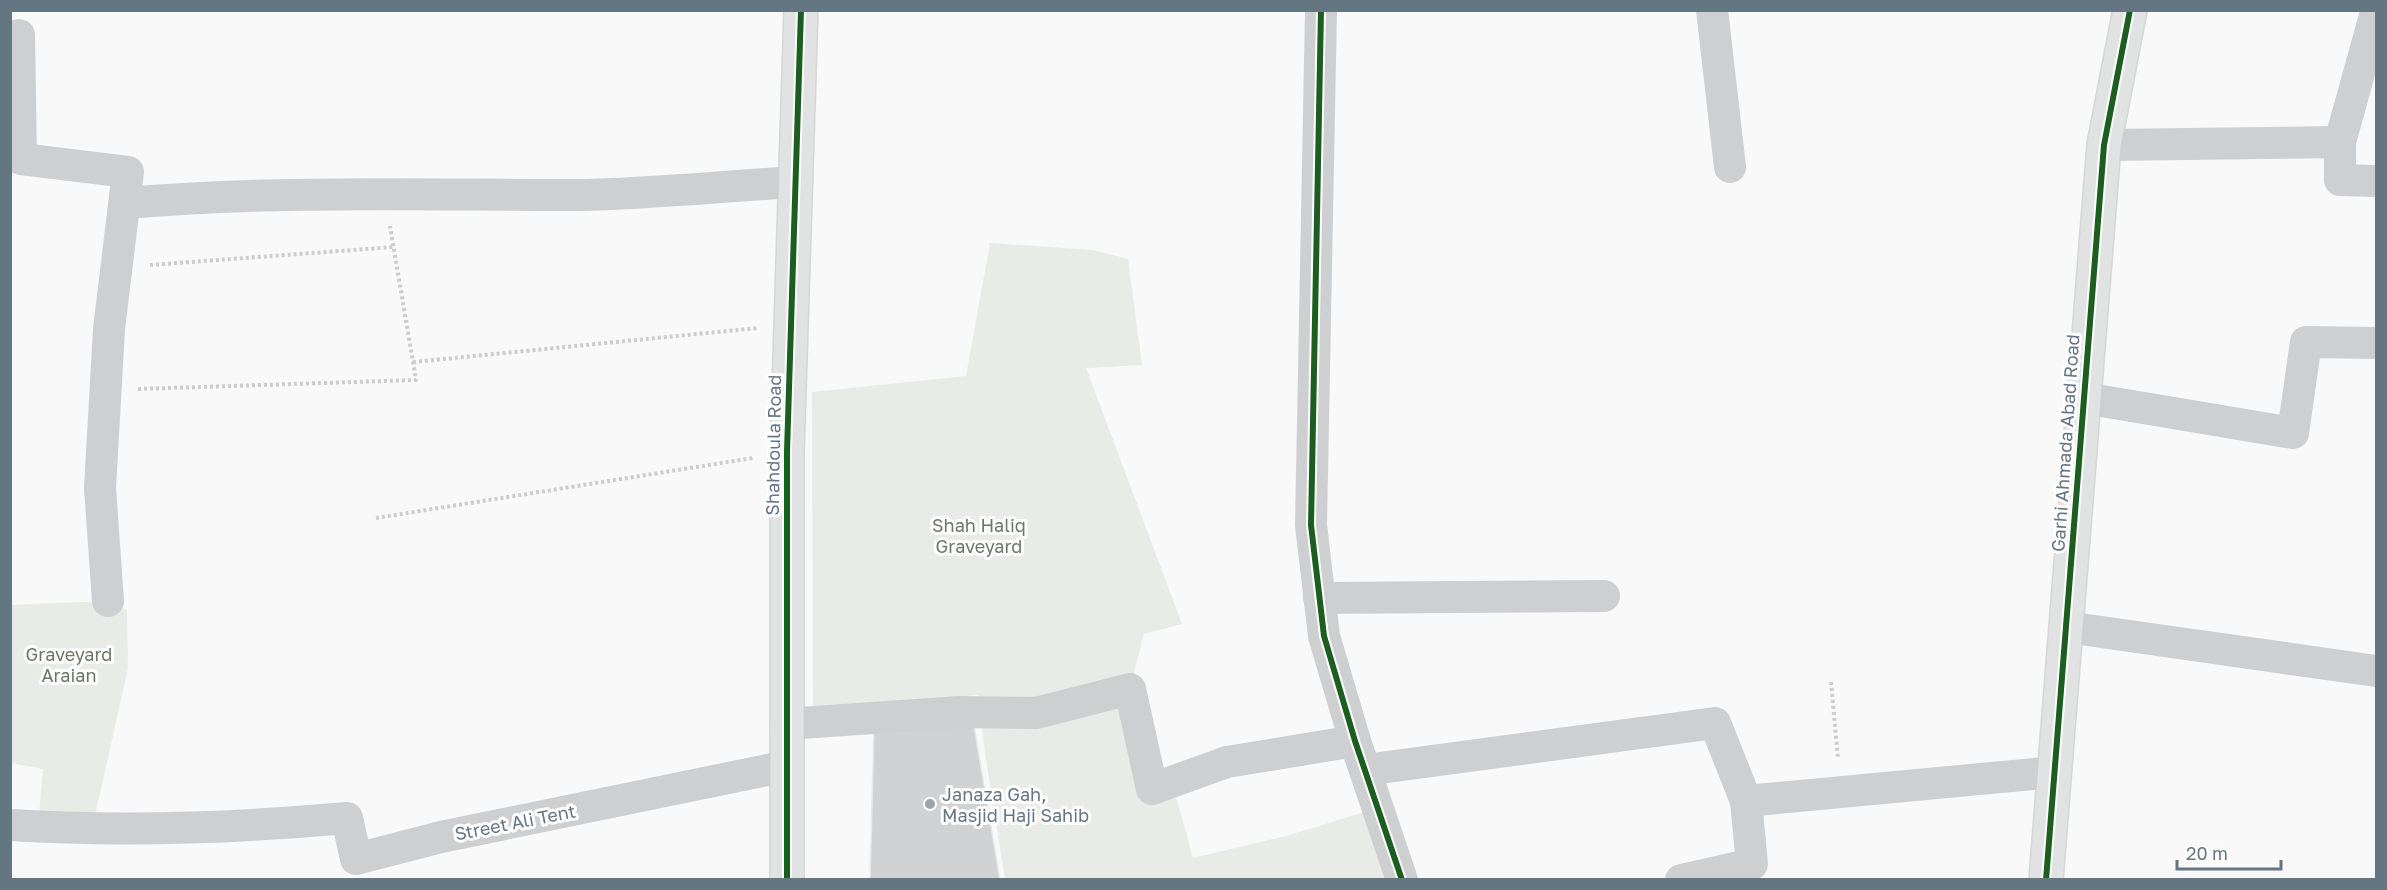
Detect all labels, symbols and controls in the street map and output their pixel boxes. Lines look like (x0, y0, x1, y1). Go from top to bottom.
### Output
street label: Garhi Ahmada Abad Road (2046, 333, 2084, 553)
street label: Shahdoula Road (761, 374, 785, 516)
park label: Shah Haliq Graveyard (932, 514, 1026, 557)
park label: Graveyard Araian (26, 643, 112, 686)
place label: Janaza Gah, Masjid Haji Sahib (942, 783, 1089, 826)
marker: Janaza Gah, Masjid Haji Sahib (923, 797, 937, 811)
street label: Street Ali Tent (453, 800, 577, 844)
scale bar (2177, 833, 2280, 871)
text: 20 m (2186, 842, 2228, 864)

